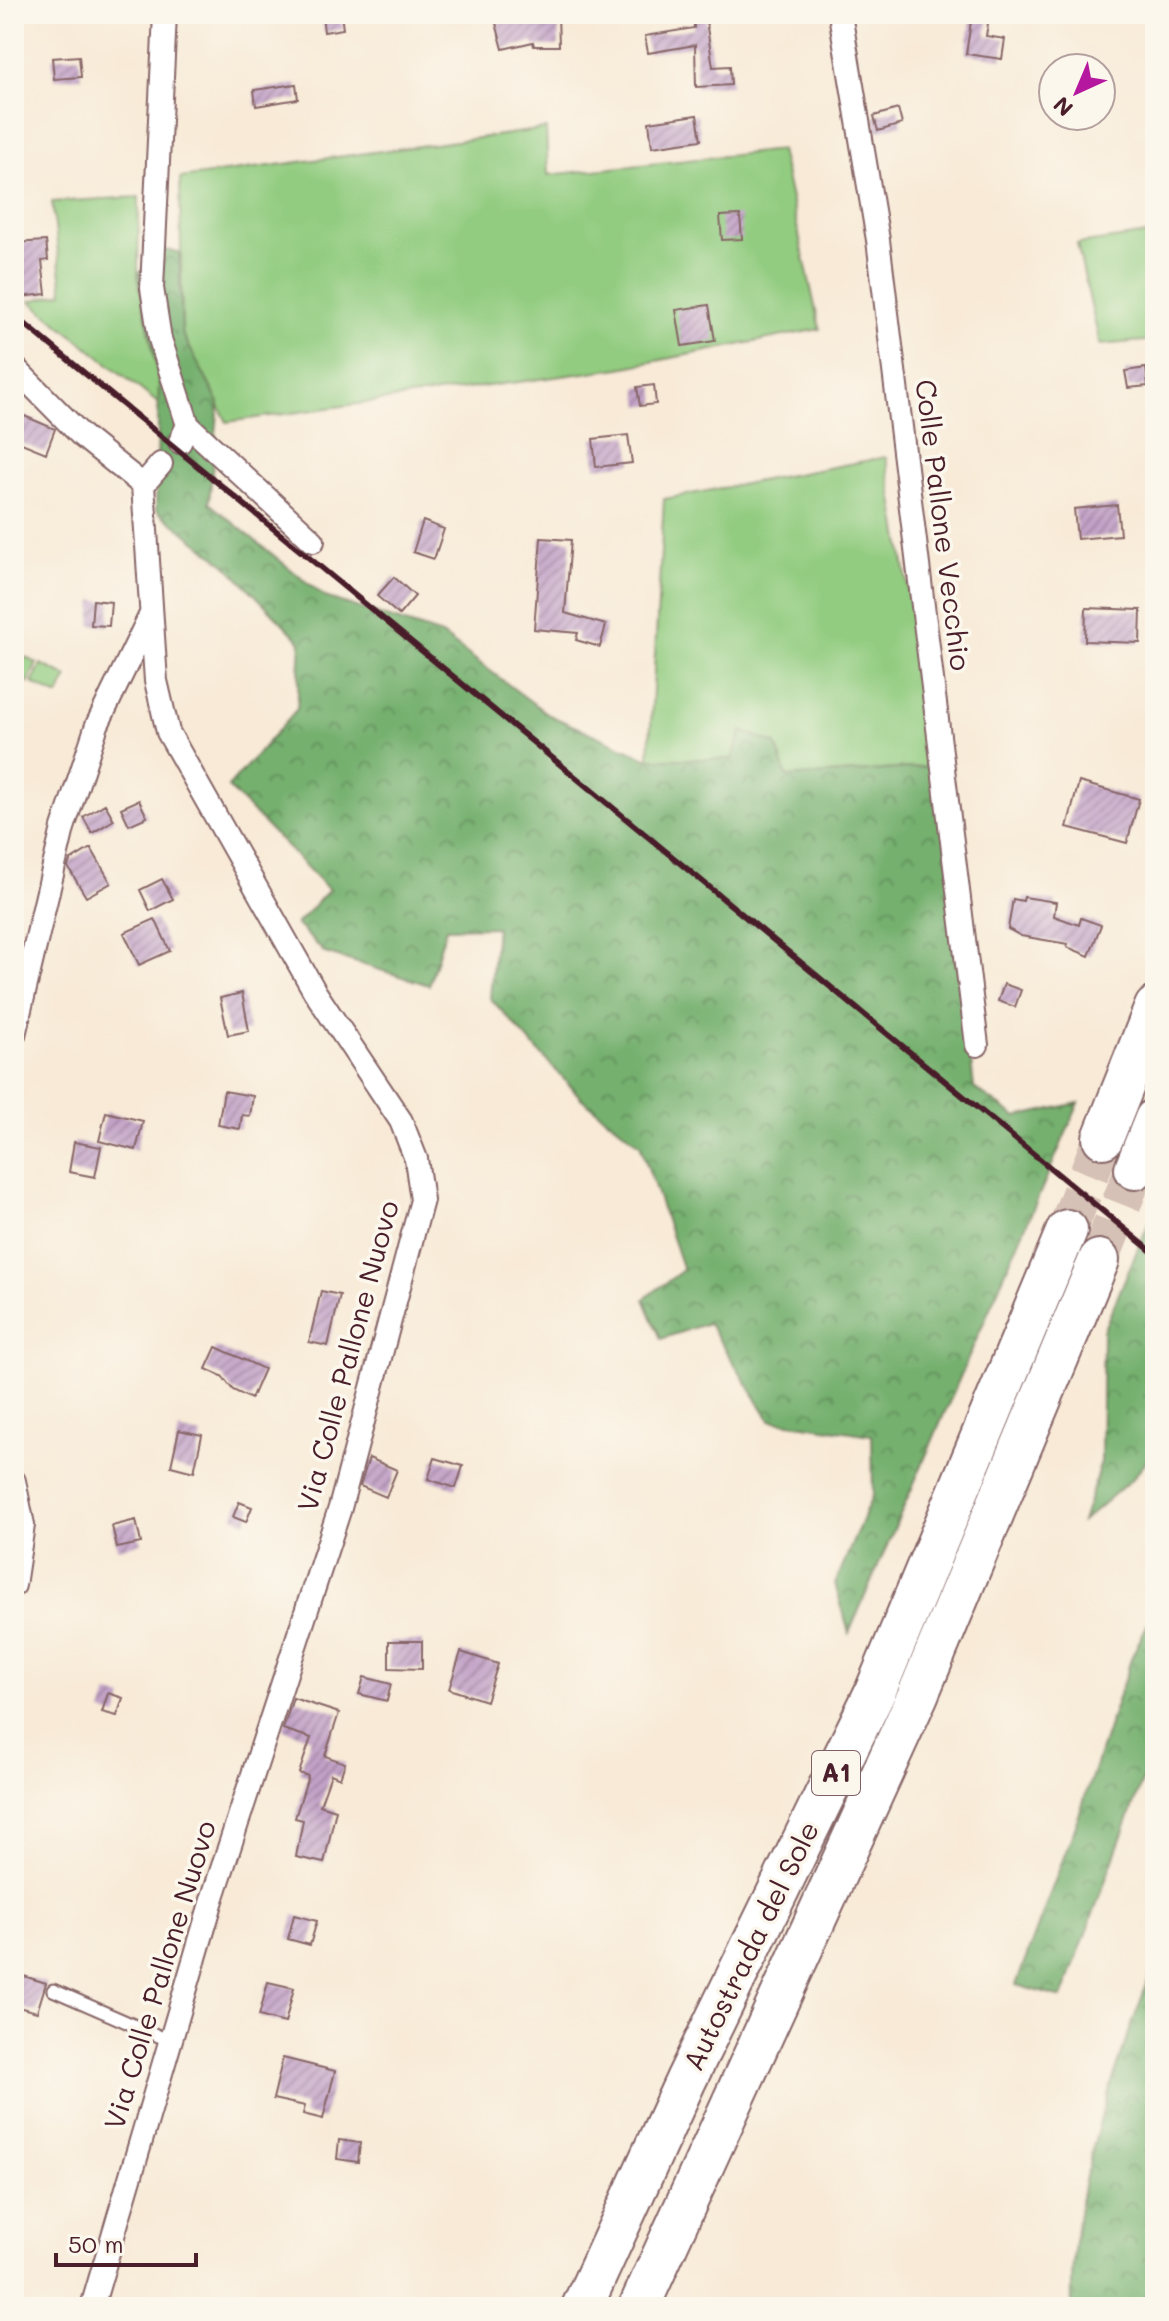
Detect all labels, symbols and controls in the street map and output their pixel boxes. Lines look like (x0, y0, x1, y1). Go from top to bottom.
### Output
north arrow (1037, 52, 1117, 132)
text: N (1047, 91, 1079, 123)
street label: Colle Pallone Vecchio (908, 377, 980, 673)
street label: Via Colle Pallone Nuovo (288, 1196, 406, 1515)
road number: A1 (812, 1751, 860, 1795)
street label: Autostrada del Sole (674, 1815, 826, 2076)
street label: Via Colle Pallone Nuovo (95, 1816, 223, 2133)
scale bar (56, 2217, 196, 2267)
text: 50 m (68, 2228, 124, 2259)

